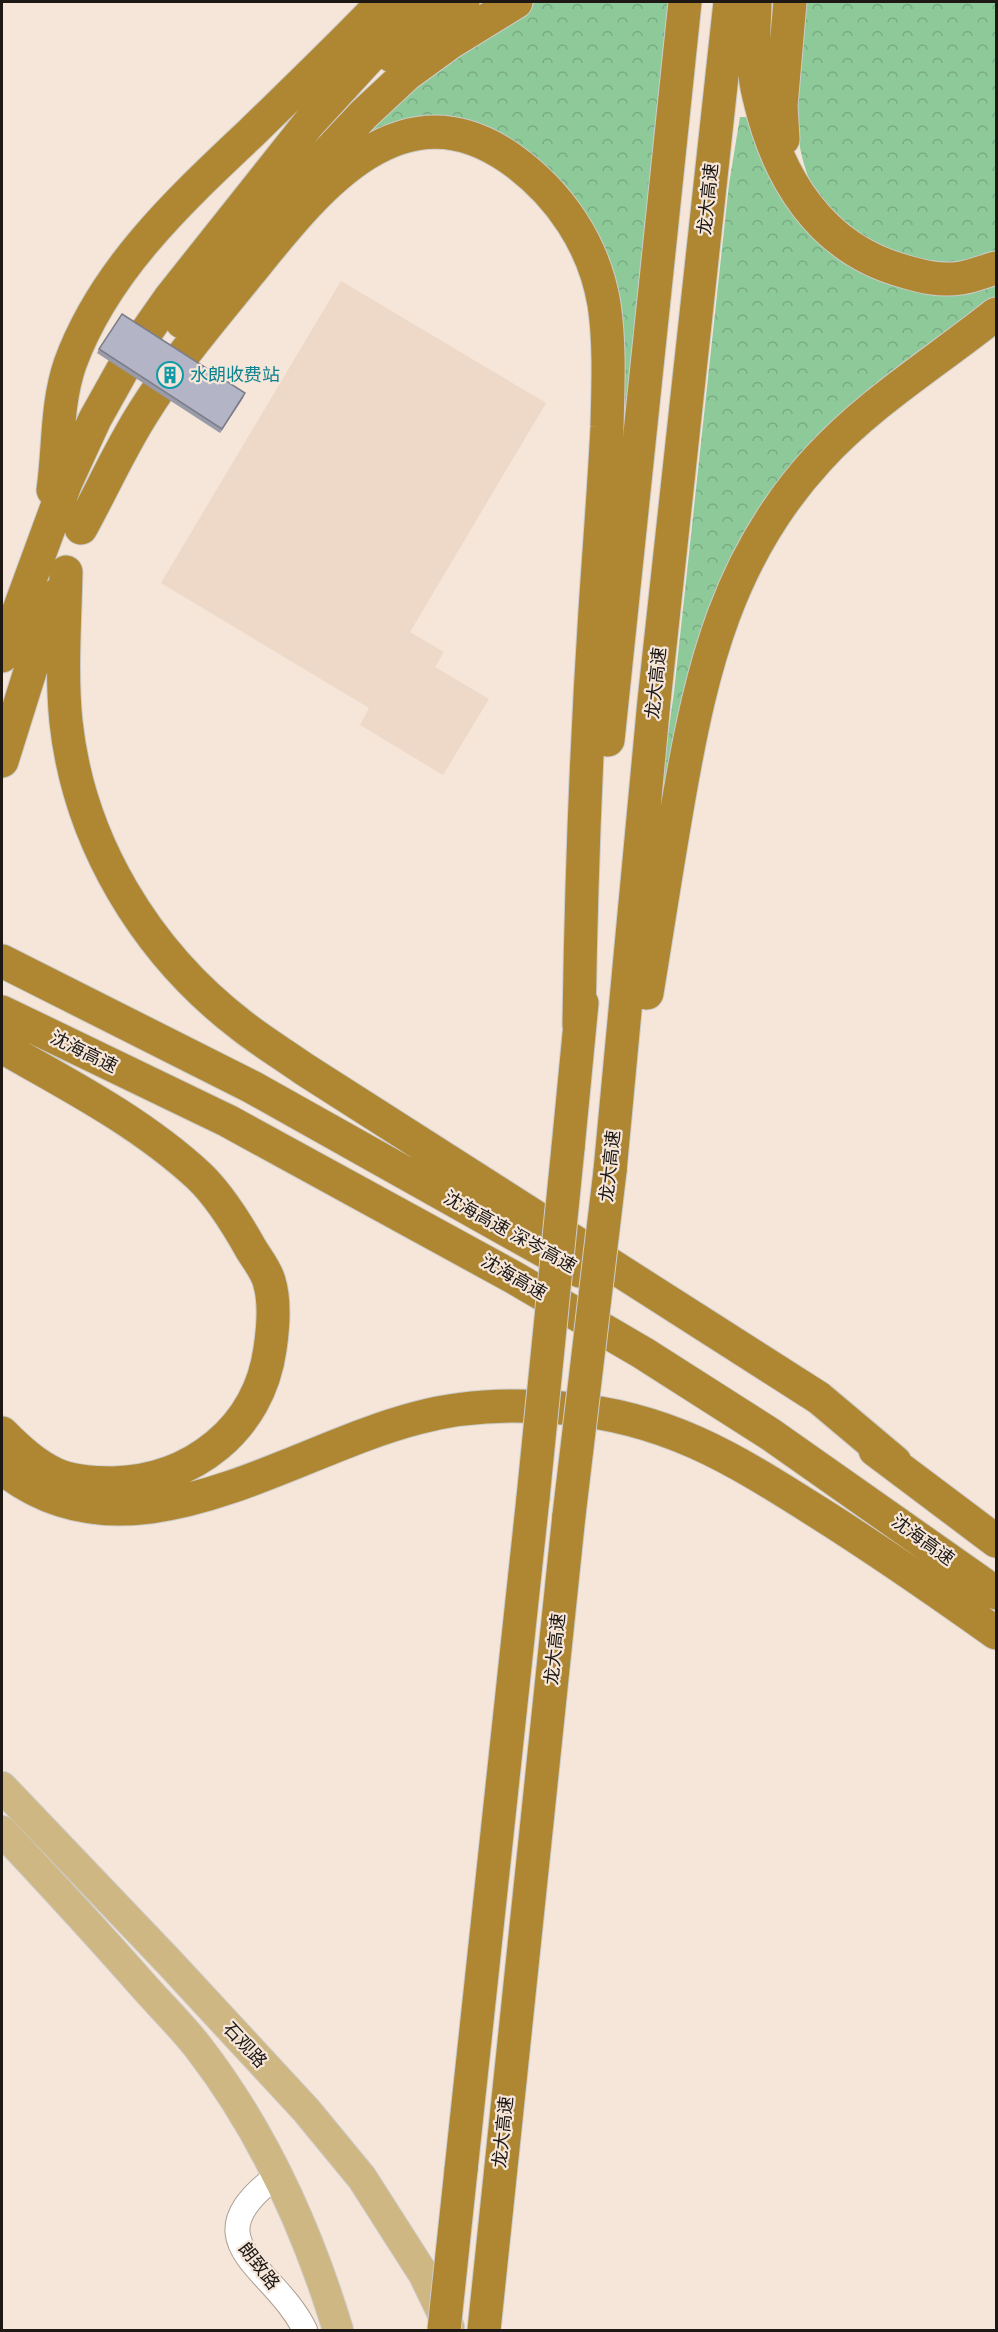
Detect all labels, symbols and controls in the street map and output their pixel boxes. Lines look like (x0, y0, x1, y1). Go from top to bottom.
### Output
street label: 龙大高速 (693, 162, 722, 236)
building icon: 水朗收费站 (155, 360, 185, 390)
place label: 水朗收费站 (190, 364, 280, 385)
street label: 龙大高速 (641, 646, 670, 720)
street label: 沈海高速 (47, 1026, 121, 1077)
street label: 龙大高速 (595, 1129, 624, 1203)
street label: 沈海高速 深岑高速 (440, 1187, 580, 1277)
street label: 沈海高速 (477, 1250, 551, 1304)
street label: 沈海高速 (888, 1510, 959, 1569)
street label: 龙大高速 (540, 1612, 569, 1686)
street label: 石观路 (219, 2018, 271, 2072)
street label: 龙大高速 (488, 2095, 517, 2169)
street label: 朗致路 (234, 2238, 284, 2293)

